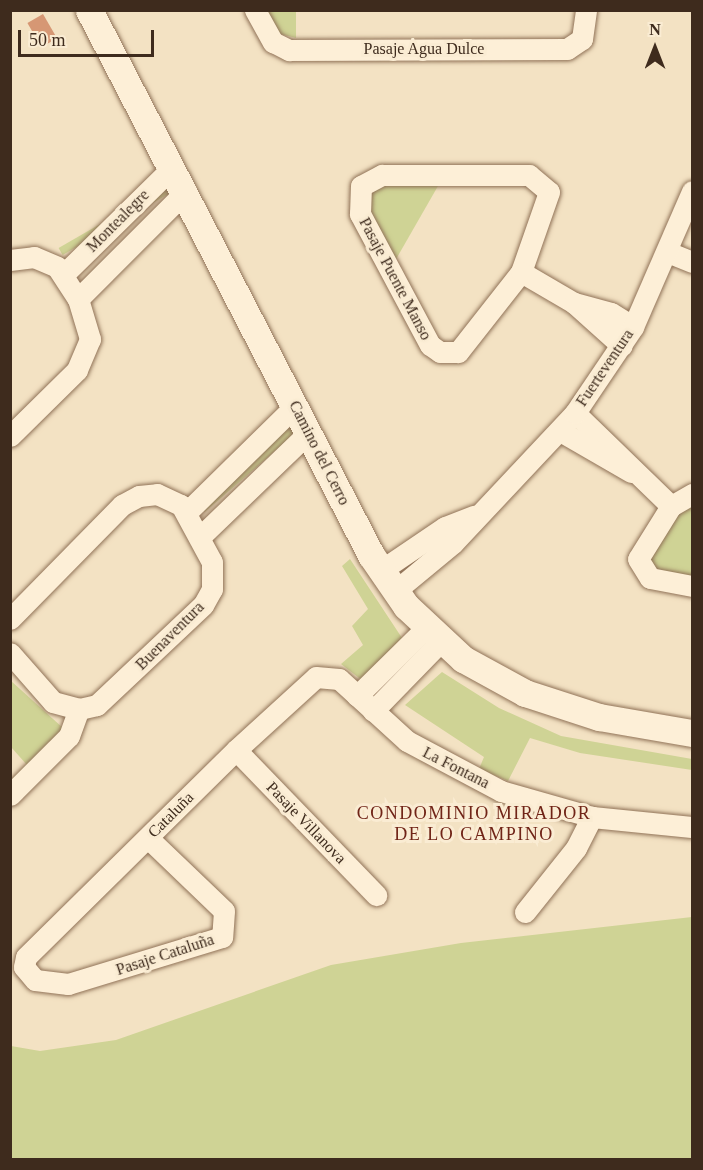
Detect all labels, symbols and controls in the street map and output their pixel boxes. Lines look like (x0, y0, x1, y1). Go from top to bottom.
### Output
scale bar (21, 18, 158, 56)
north arrow (625, 18, 685, 78)
text: N (649, 21, 661, 38)
text: 50 m (29, 30, 66, 50)
street label: Pasaje Agua Dulce (363, 39, 485, 59)
street label: Montealegre (83, 186, 153, 256)
street label: Pasaje Puente Manso (355, 214, 435, 344)
street label: Fuerteventura (572, 326, 638, 410)
street label: Camino del Cerro (284, 398, 354, 508)
street label: Buenaventura (132, 598, 208, 674)
street label: La Fontana (419, 743, 493, 793)
street label: Pasaje Villanova (262, 778, 350, 868)
street label: Cataluña (144, 788, 198, 842)
district label: CONDOMINIO MIRADOR DE LO CAMPINO (357, 803, 591, 846)
street label: Pasaje Cataluña (114, 930, 216, 980)

